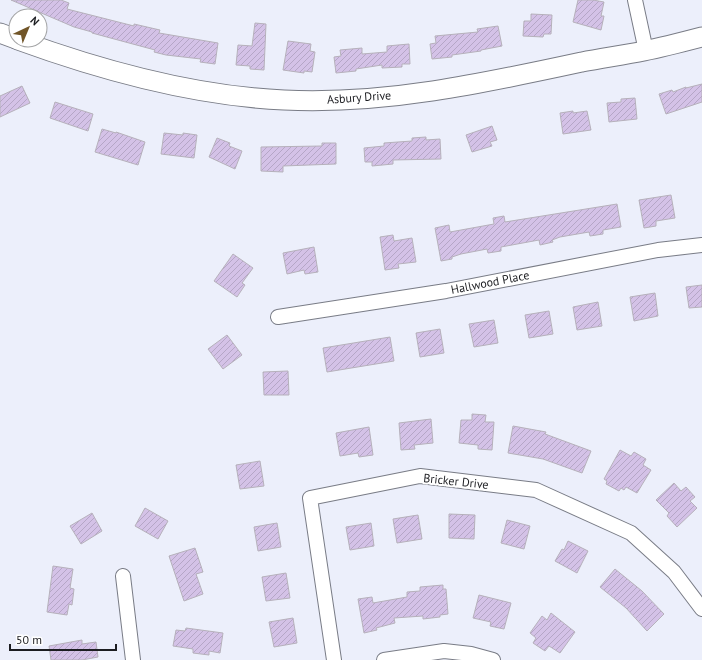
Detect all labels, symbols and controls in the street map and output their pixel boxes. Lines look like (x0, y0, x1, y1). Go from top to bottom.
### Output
north arrow (8, 8, 48, 48)
text: N (27, 13, 42, 28)
street label: Asbury Drive (326, 87, 392, 107)
street label: Hallwood Place (449, 267, 531, 297)
street label: Bricker Drive (423, 470, 489, 492)
scale bar (10, 626, 116, 652)
text: 50 m (16, 632, 42, 647)

